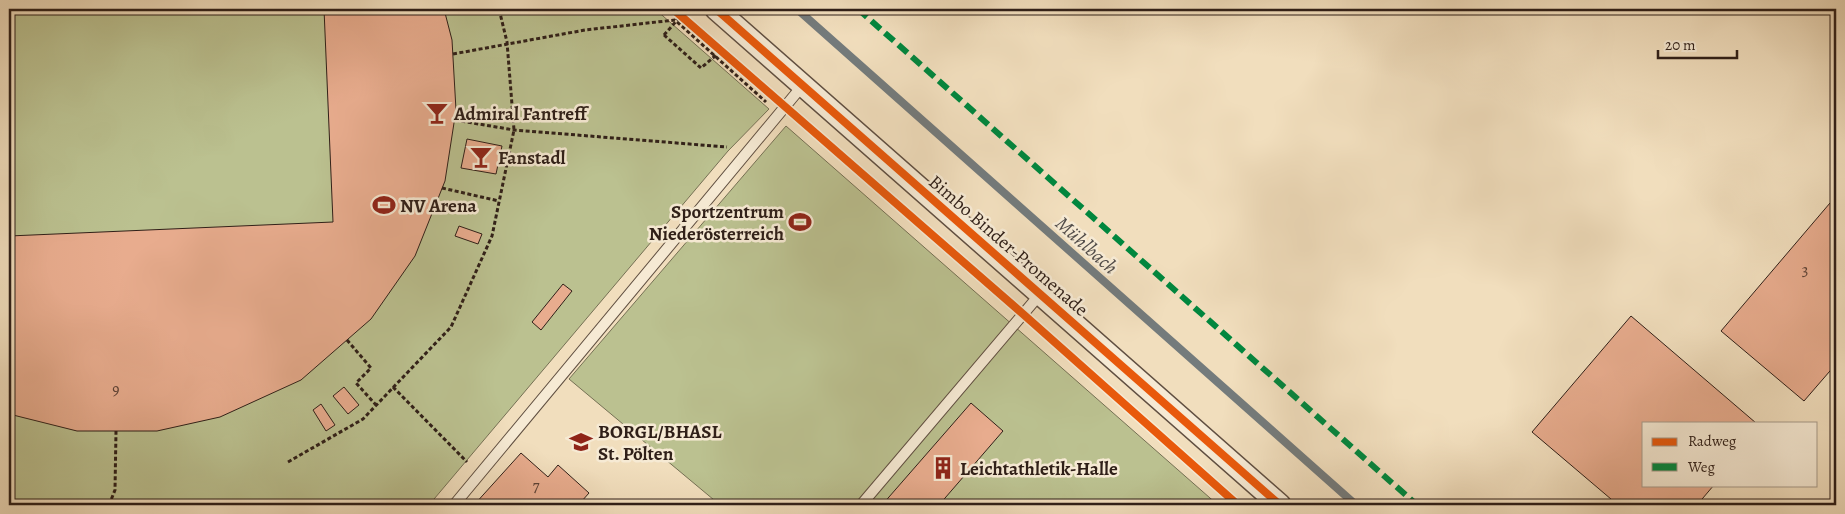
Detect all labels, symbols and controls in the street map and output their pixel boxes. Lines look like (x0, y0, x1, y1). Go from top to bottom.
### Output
scale bar (1658, 28, 1736, 60)
text: 20 m (1665, 35, 1696, 55)
bar icon: Admiral Fantreff (424, 100, 450, 126)
place label: Admiral Fantreff (453, 101, 589, 127)
bar icon: Fanstadl (468, 144, 494, 170)
place label: Fanstadl (498, 145, 566, 171)
street label: Bimbo Binder-Promenade (923, 169, 1094, 322)
sports icon: NV Arena (371, 192, 397, 218)
place label: NV Arena (400, 193, 478, 219)
place label: Sportzentrum Niederösterreich (649, 199, 784, 247)
sports icon: Sportzentrum Niederösterreich (787, 209, 813, 235)
water label: Mühlbach (1050, 210, 1124, 281)
house number: 3 (1802, 259, 1808, 281)
house number: 9 (112, 379, 120, 401)
place label: BORGL/BHASL St. Pölten (598, 419, 722, 467)
legend (1642, 422, 1818, 486)
school or university icon: BORGL/BHASL St. Pölten (568, 429, 594, 455)
text: Radweg (1688, 431, 1737, 451)
building icon: Leichtathletik-Halle (930, 455, 956, 481)
place label: Leichtathletik-Halle (960, 456, 1118, 482)
text: Weg (1687, 457, 1715, 477)
house number: 7 (533, 475, 540, 497)

